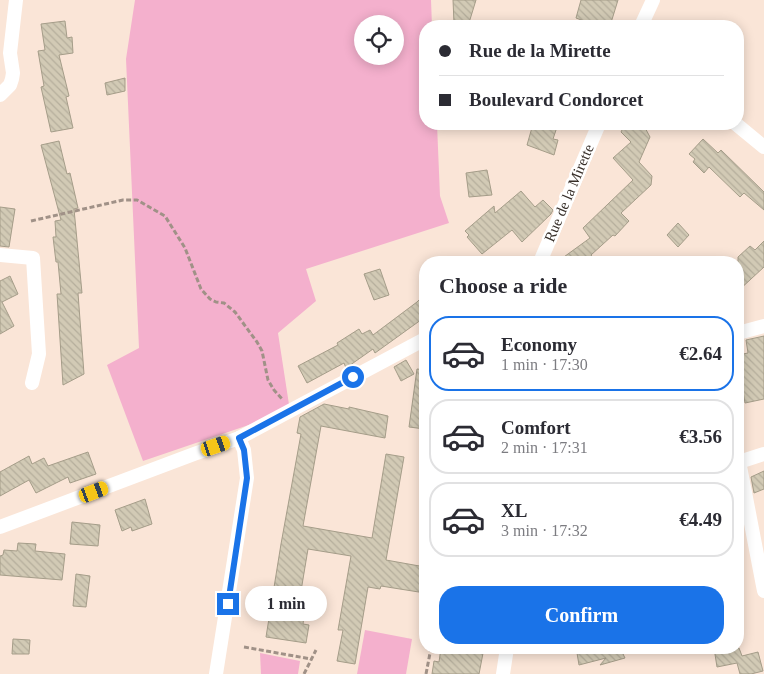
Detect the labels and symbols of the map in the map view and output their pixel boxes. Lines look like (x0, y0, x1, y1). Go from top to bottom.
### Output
street label: Rue de la Mirette (541, 141, 597, 244)
route start (342, 366, 364, 388)
car (199, 434, 232, 458)
car (77, 480, 110, 504)
callout: 1 min (246, 586, 328, 622)
route end (217, 593, 239, 615)

